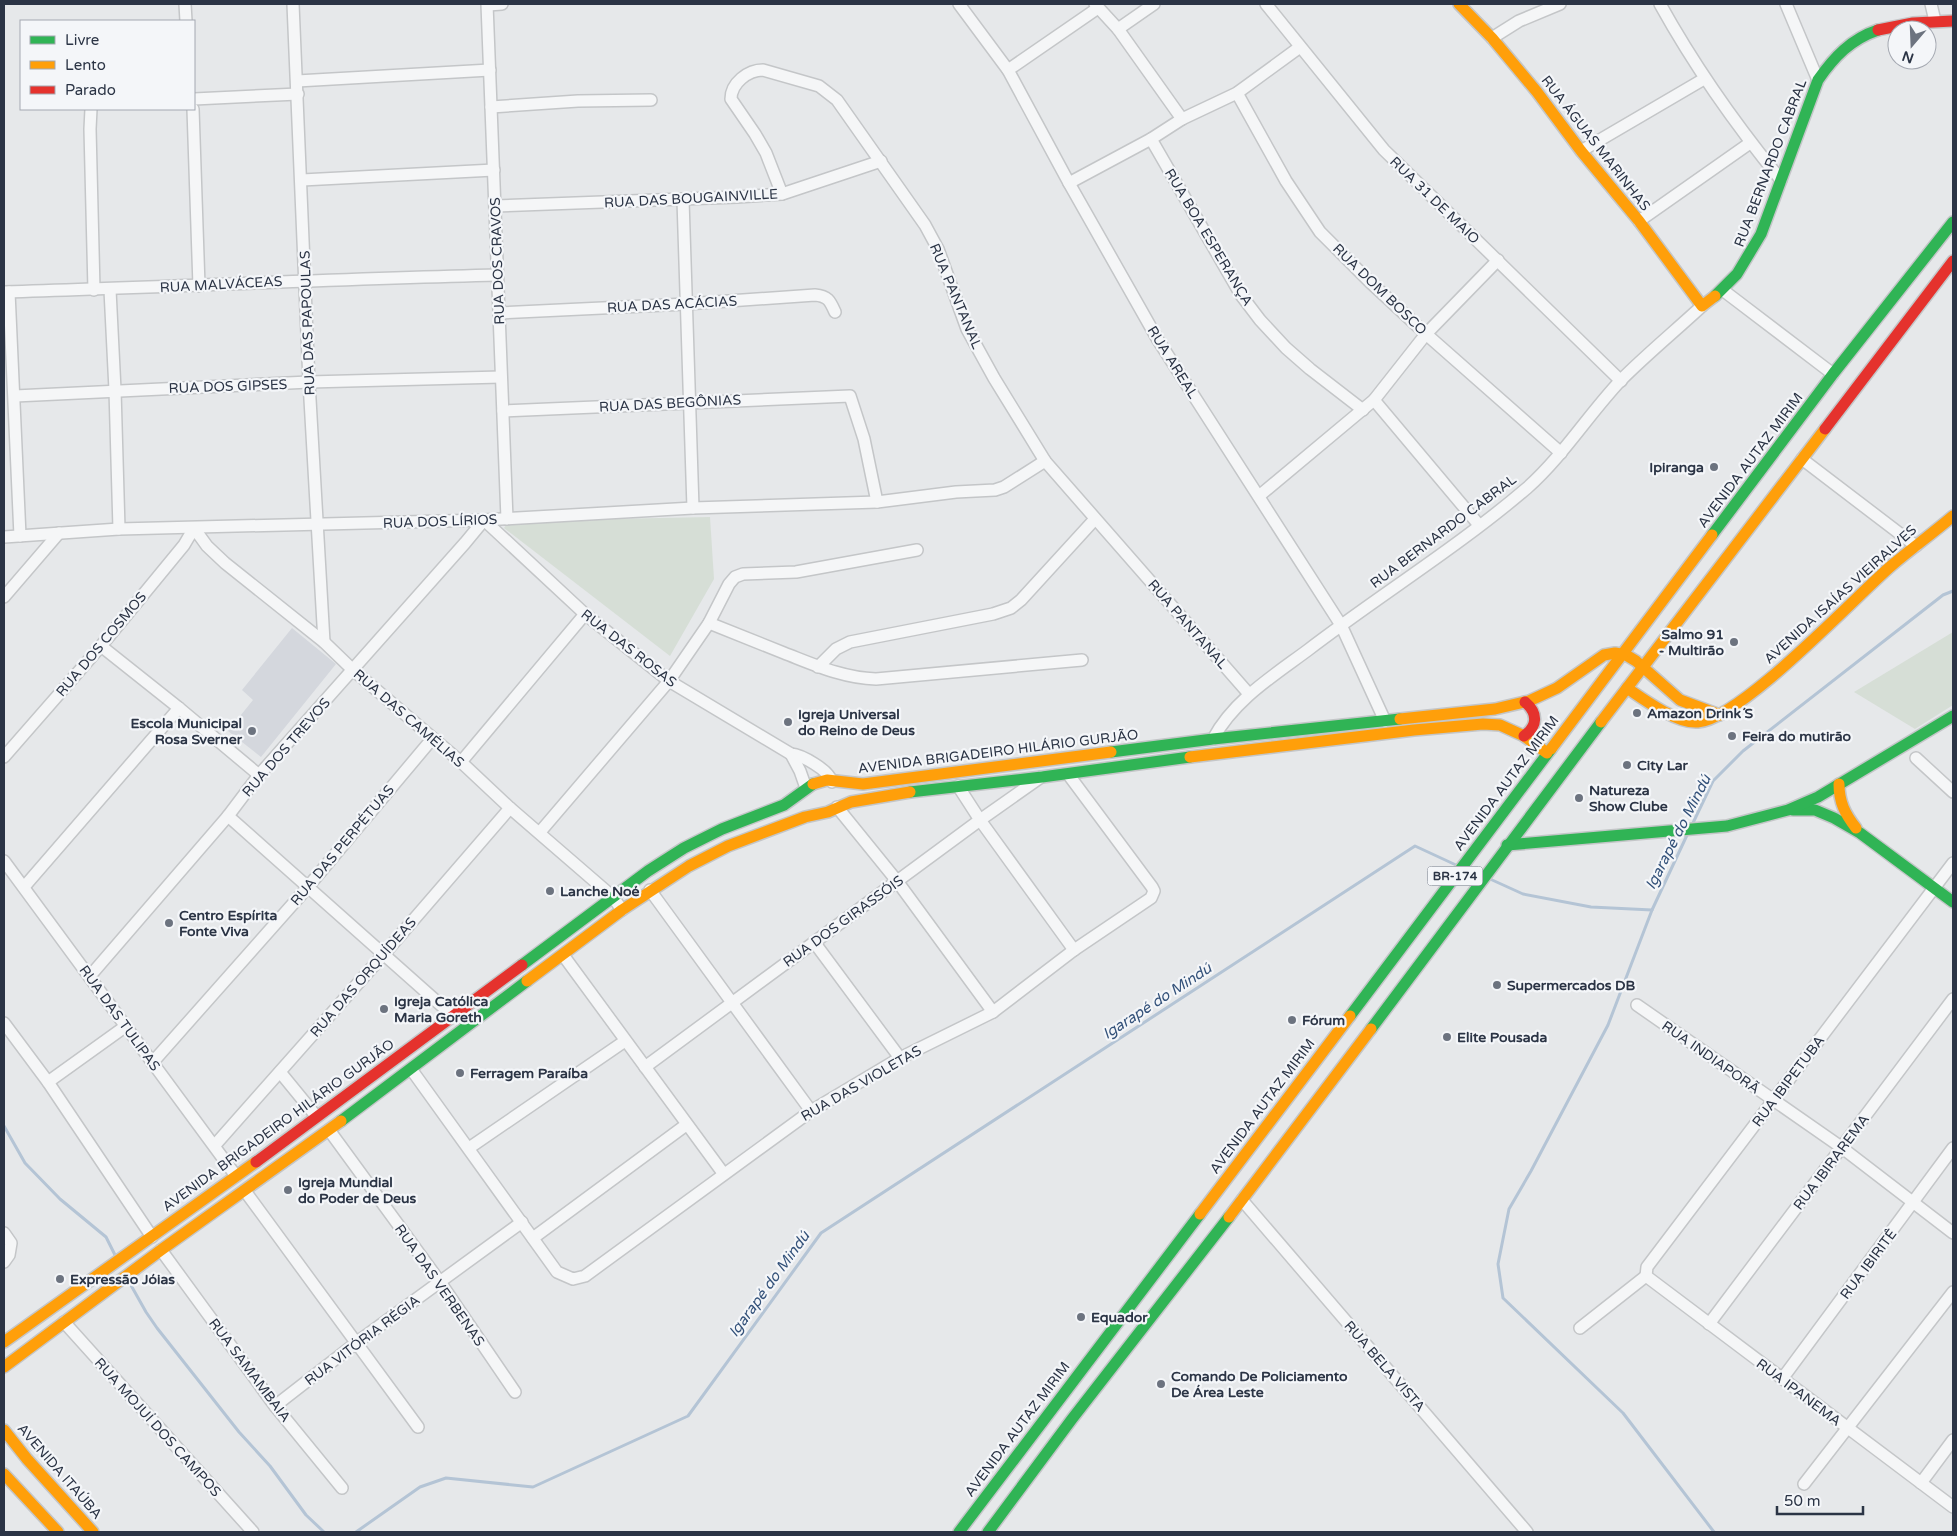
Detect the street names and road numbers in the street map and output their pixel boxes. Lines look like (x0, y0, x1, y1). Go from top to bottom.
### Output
street label: RUA ÁGUAS MARINHAS (1537, 72, 1654, 215)
street label: RUA BERNARDO CABRAL (1731, 77, 1810, 250)
street label: RUA 31 DE MAIO (1386, 153, 1483, 247)
street label: RUA BOA ESPERANÇA (1161, 166, 1256, 309)
street label: RUA DAS BOUGAINVILLE (604, 185, 778, 212)
street label: RUA DOS CRAVOS (487, 197, 508, 325)
street label: RUA DOM BOSCO (1329, 240, 1430, 339)
street label: RUA PANTANAL (926, 241, 985, 351)
street label: RUA DAS PAPOULAS (296, 250, 319, 396)
street label: RUA MALVÁCEAS (159, 273, 283, 296)
street label: RUA DAS ACÁCIAS (606, 293, 738, 316)
street label: RUA AREAL (1144, 323, 1202, 402)
street label: RUA DOS GIPSES (168, 376, 288, 397)
street label: AVENIDA AUTAZ MIRIM (1694, 389, 1807, 531)
street label: RUA DAS BEGÔNIAS (599, 391, 742, 416)
street label: RUA BERNARDO CABRAL (1367, 471, 1520, 592)
street label: RUA DOS LÍRIOS (382, 511, 498, 532)
street label: AVENIDA ISAÍAS VIEIRALVES (1761, 521, 1920, 667)
street label: RUA PANTANAL (1144, 576, 1231, 672)
street label: RUA DOS COSMOS (53, 588, 150, 700)
street label: RUA DAS ROSAS (578, 606, 680, 691)
street label: RUA DAS CAMÉLIAS (350, 666, 468, 771)
street label: RUA DOS TREVOS (239, 694, 334, 800)
street label: AVENIDA AUTAZ MIRIM (1450, 712, 1563, 854)
street label: AVENIDA BRIGADEIRO HILÁRIO GURJÃO (857, 726, 1139, 777)
street label: RUA DAS PERPÉTUAS (287, 781, 398, 909)
road number: BR-174 (1428, 866, 1482, 886)
street label: RUA DOS GIRASSÓIS (780, 872, 907, 971)
street label: RUA DAS ORQUÍDEAS (307, 914, 420, 1041)
street label: RUA DAS TULIPAS (76, 962, 164, 1075)
street label: RUA INDIAPORÃ (1658, 1017, 1763, 1098)
street label: RUA IBIPETUBA (1749, 1032, 1828, 1130)
street label: AVENIDA AUTAZ MIRIM (1206, 1035, 1319, 1177)
street label: AVENIDA BRIGADEIRO HILÁRIO GURJÃO (159, 1036, 397, 1215)
street label: RUA DAS VIOLETAS (798, 1042, 925, 1125)
street label: RUA IBIRAREMA (1790, 1111, 1873, 1213)
street label: RUA DAS VERBENAS (391, 1221, 488, 1350)
street label: RUA IBIRITÊ (1836, 1226, 1900, 1303)
street label: RUA VITÓRIA RÉGIA (301, 1292, 423, 1389)
street label: RUA SAMAMBAIA (205, 1315, 294, 1426)
street label: RUA BELA VISTA (1341, 1317, 1429, 1415)
street label: RUA MOJUÍ DOS CAMPOS (91, 1354, 225, 1501)
street label: RUA IPANEMA (1753, 1355, 1844, 1430)
street label: AVENIDA AUTAZ MIRIM (961, 1358, 1074, 1500)
street label: AVENIDA ITAÚBA (14, 1420, 106, 1522)

